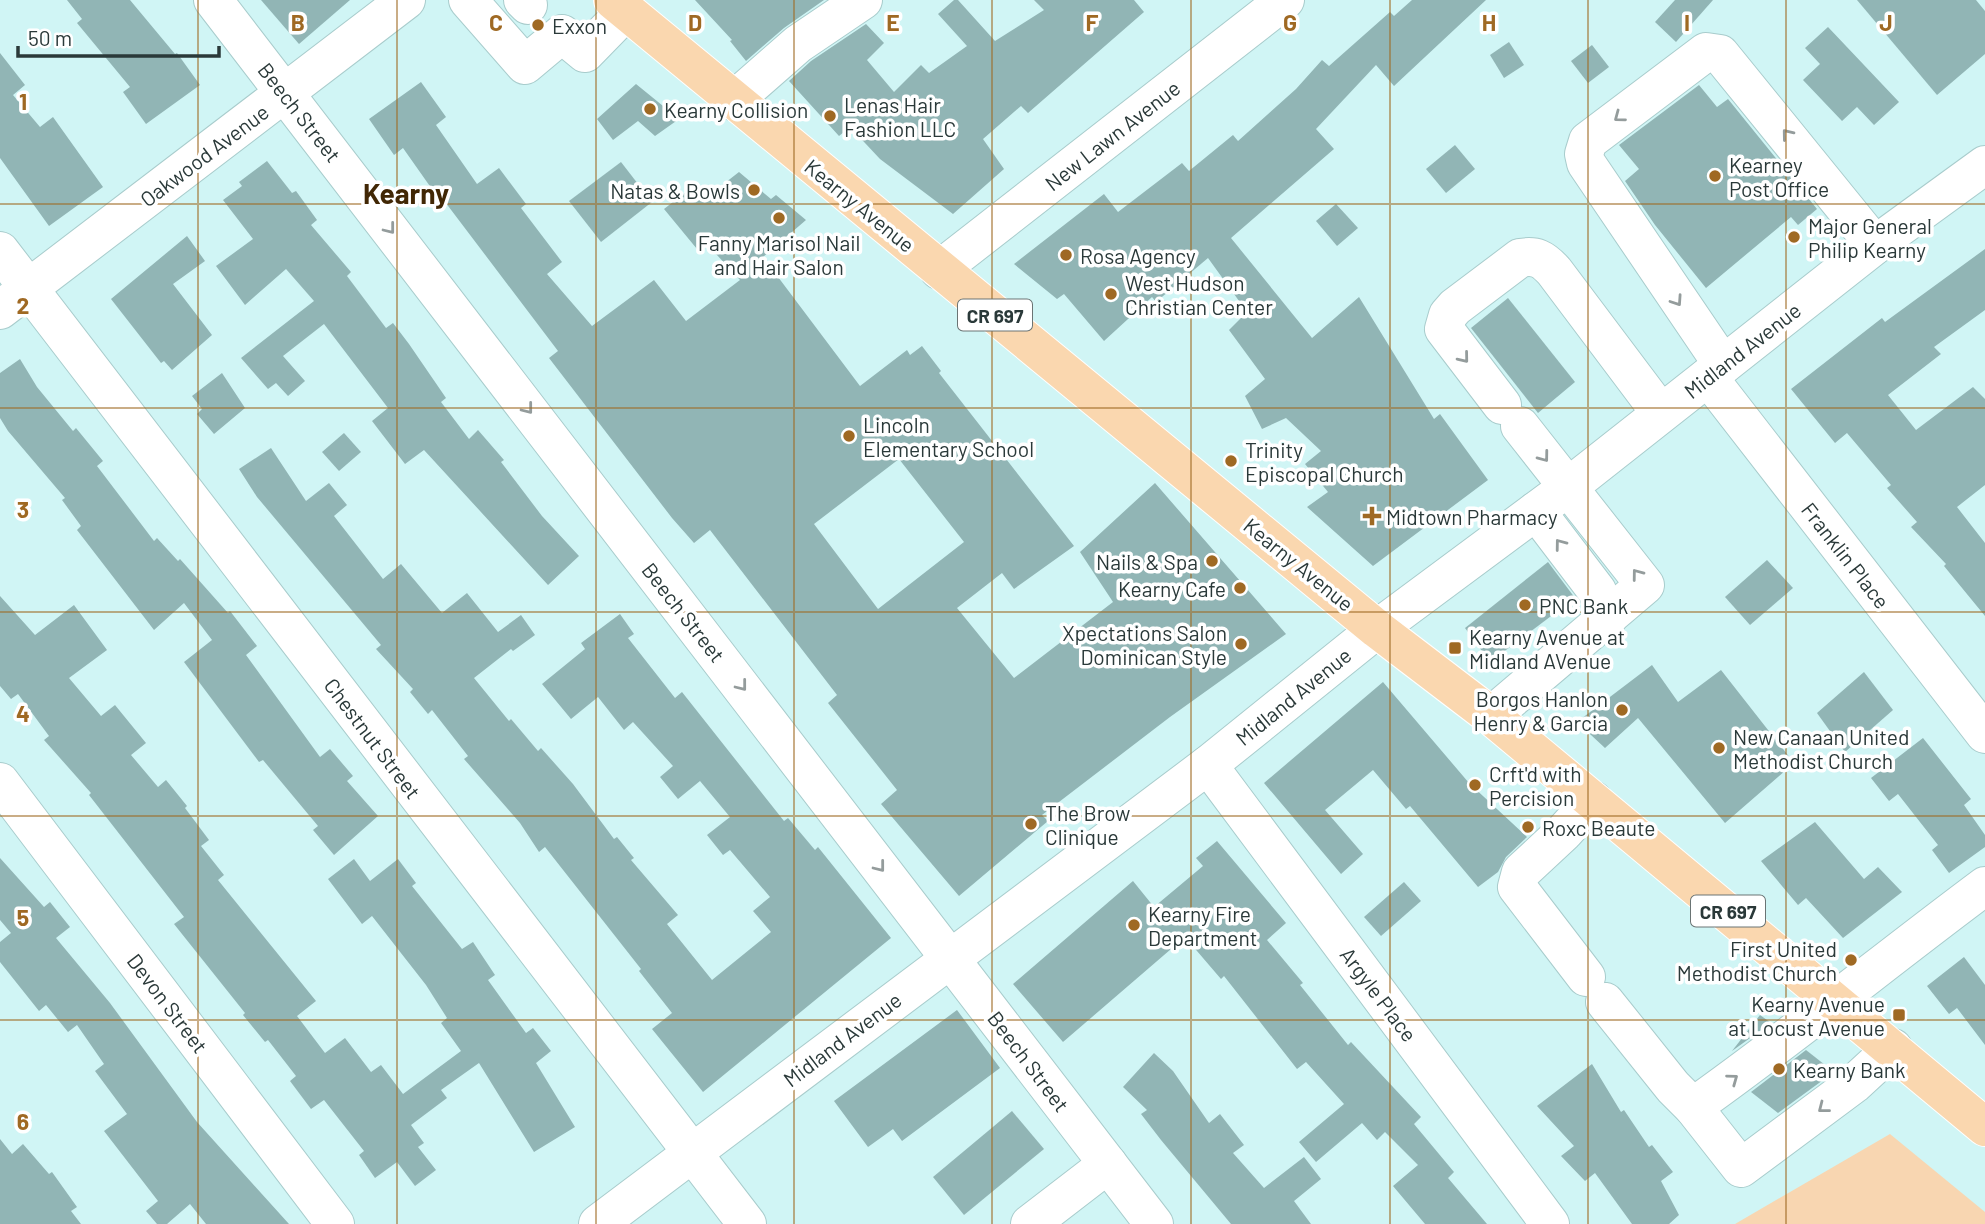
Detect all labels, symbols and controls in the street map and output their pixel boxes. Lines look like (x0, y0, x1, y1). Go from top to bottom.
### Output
text: B (291, 8, 305, 36)
text: C (489, 8, 503, 36)
text: D (688, 8, 702, 36)
text: E (886, 8, 900, 36)
text: F (1086, 8, 1099, 36)
text: G (1283, 8, 1297, 36)
text: H (1482, 8, 1496, 36)
text: I (1684, 8, 1690, 36)
text: J (1879, 8, 1893, 36)
place label: Exxon (552, 13, 607, 38)
scale bar (18, 14, 219, 58)
marker: Exxon (530, 17, 546, 33)
text: 50 m (28, 25, 72, 50)
street label: Beech Street (253, 57, 347, 167)
street label: New Lawn Avenue (1040, 75, 1184, 195)
text: 1 (19, 87, 27, 115)
place label: Lenas Hair Fashion LLC (844, 92, 956, 141)
place label: Kearny Collision (664, 97, 808, 122)
street label: Oakwood Avenue (135, 99, 273, 211)
marker: Kearny Collision (642, 101, 658, 117)
marker: Lenas Hair Fashion LLC (822, 108, 838, 124)
one-way arrow (1614, 109, 1627, 122)
one-way arrow (1782, 130, 1795, 142)
place label: Kearney Post Office (1729, 152, 1829, 201)
street label: Kearny Avenue (800, 153, 920, 257)
marker: Kearney Post Office (1707, 168, 1723, 184)
district label: Kearny (363, 176, 449, 210)
place label: Natas & Bowls (610, 178, 740, 203)
marker: Natas & Bowls (746, 182, 762, 198)
marker: Fanny Marisol Nail and Hair Salon (771, 210, 787, 226)
place label: Major General Philip Kearny (1808, 213, 1932, 262)
one-way arrow (381, 221, 394, 233)
marker: Major General Philip Kearny (1786, 229, 1802, 245)
place label: Fanny Marisol Nail and Hair Salon (698, 230, 860, 279)
place label: Rosa Agency (1080, 243, 1196, 268)
marker: Rosa Agency (1058, 247, 1074, 263)
place label: West Hudson Christian Center (1125, 270, 1273, 319)
marker: West Hudson Christian Center (1103, 286, 1119, 302)
text: 2 (17, 291, 29, 319)
one-way arrow (1669, 293, 1681, 306)
street label: Midland Avenue (1679, 297, 1805, 403)
road number: CR 697 (958, 300, 1032, 330)
one-way arrow (1456, 350, 1469, 362)
one-way arrow (520, 401, 533, 414)
place label: Lincoln Elementary School (863, 412, 1034, 461)
marker: Lincoln Elementary School (841, 428, 857, 444)
place label: Trinity Episcopal Church (1245, 437, 1404, 486)
one-way arrow (1535, 449, 1548, 462)
marker: Trinity Episcopal Church (1223, 453, 1239, 469)
text: 3 (17, 495, 29, 523)
street label: Franklin Place (1797, 497, 1895, 613)
place label: Midtown Pharmacy (1386, 504, 1558, 529)
marker: Midtown Pharmacy (1364, 508, 1380, 524)
street label: Kearny Avenue (1239, 512, 1359, 616)
one-way arrow (1556, 539, 1569, 551)
place label: Nails & Spa (1096, 549, 1198, 574)
marker: Nails & Spa (1204, 553, 1220, 569)
street label: Beech Street (637, 557, 731, 667)
one-way arrow (1632, 569, 1645, 582)
place label: Kearny Cafe (1118, 576, 1226, 601)
marker: Kearny Cafe (1232, 580, 1248, 596)
place label: PNC Bank (1539, 593, 1628, 618)
marker: PNC Bank (1517, 597, 1533, 613)
place label: Xpectations Salon Dominican Style (1062, 620, 1227, 669)
place label: Kearny Avenue at Midland AVenue (1469, 624, 1625, 673)
marker: Xpectations Salon Dominican Style (1233, 636, 1249, 652)
marker: Kearny Avenue at Midland AVenue (1447, 640, 1463, 656)
street label: Midland Avenue (1230, 642, 1356, 750)
street label: Chestnut Street (320, 673, 426, 803)
one-way arrow (733, 679, 746, 691)
place label: Borgos Hanlon Henry & Garcia (1474, 686, 1608, 735)
text: 4 (16, 699, 30, 727)
marker: Borgos Hanlon Henry & Garcia (1614, 702, 1630, 718)
place label: New Canaan United Methodist Church (1733, 724, 1909, 773)
marker: New Canaan United Methodist Church (1711, 740, 1727, 756)
place label: Crft'd with Percision (1489, 761, 1582, 810)
marker: Crft'd with Percision (1467, 777, 1483, 793)
place label: The Brow Clinique (1045, 800, 1130, 849)
place label: Roxc Beaute (1542, 815, 1655, 840)
marker: The Brow Clinique (1023, 816, 1039, 832)
marker: Roxc Beaute (1520, 819, 1536, 835)
one-way arrow (872, 859, 885, 871)
road number: CR 697 (1691, 896, 1765, 926)
place label: Kearny Fire Department (1148, 901, 1257, 950)
text: 5 (17, 903, 29, 931)
marker: Kearny Fire Department (1126, 917, 1142, 933)
place label: First United Methodist Church (1677, 936, 1837, 985)
street label: Argyle Place (1336, 942, 1422, 1046)
street label: Devon Street (123, 948, 213, 1058)
marker: First United Methodist Church (1843, 952, 1859, 968)
street label: Midland Avenue (778, 987, 906, 1091)
place label: Kearny Avenue at Locust Avenue (1728, 991, 1885, 1040)
street label: Beech Street (983, 1006, 1075, 1116)
marker: Kearny Avenue at Locust Avenue (1891, 1007, 1907, 1023)
place label: Kearny Bank (1793, 1057, 1906, 1082)
marker: Kearny Bank (1771, 1061, 1787, 1077)
one-way arrow (1725, 1075, 1738, 1087)
one-way arrow (1818, 1100, 1831, 1113)
text: 6 (17, 1107, 29, 1135)

